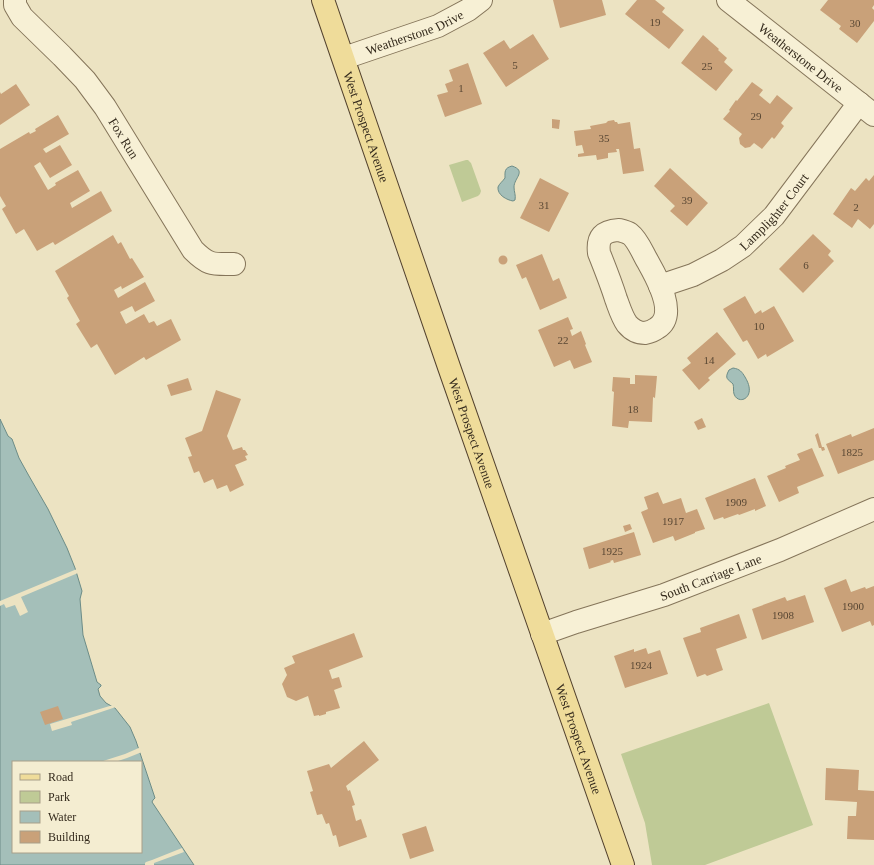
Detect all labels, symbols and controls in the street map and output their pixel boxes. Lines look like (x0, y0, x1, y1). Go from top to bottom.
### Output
street label: Weatherstone Drive (364, 7, 466, 58)
house number: 19 (650, 16, 661, 28)
house number: 30 (850, 17, 861, 29)
street label: Weatherstone Drive (755, 20, 846, 96)
house number: 5 (512, 59, 518, 71)
house number: 25 (702, 60, 713, 72)
street label: West Prospect Avenue (340, 70, 392, 184)
house number: 1 (458, 82, 464, 94)
house number: 29 (751, 110, 762, 122)
street label: Fox Run (105, 115, 142, 162)
house number: 35 (599, 132, 610, 144)
street label: Lamplighter Court (736, 170, 812, 253)
house number: 39 (682, 194, 693, 206)
house number: 31 (539, 199, 550, 211)
house number: 2 (853, 201, 859, 213)
house number: 6 (803, 259, 809, 271)
house number: 10 (754, 320, 765, 332)
house number: 22 (558, 334, 569, 346)
house number: 14 (704, 354, 715, 366)
street label: West Prospect Avenue (445, 376, 498, 491)
house number: 18 (628, 403, 639, 415)
house number: 1825 (841, 446, 864, 458)
house number: 1909 (725, 496, 748, 508)
house number: 1917 (662, 515, 685, 527)
house number: 1925 (601, 545, 624, 557)
street label: South Carriage Lane (658, 551, 764, 604)
house number: 1900 (842, 600, 865, 612)
house number: 1908 (772, 609, 795, 621)
house number: 1924 (630, 659, 653, 671)
street label: West Prospect Avenue (552, 682, 605, 796)
legend (12, 761, 142, 853)
text: Road (48, 770, 73, 784)
text: Park (48, 790, 70, 804)
text: Water (48, 810, 76, 824)
text: Building (48, 830, 90, 844)

